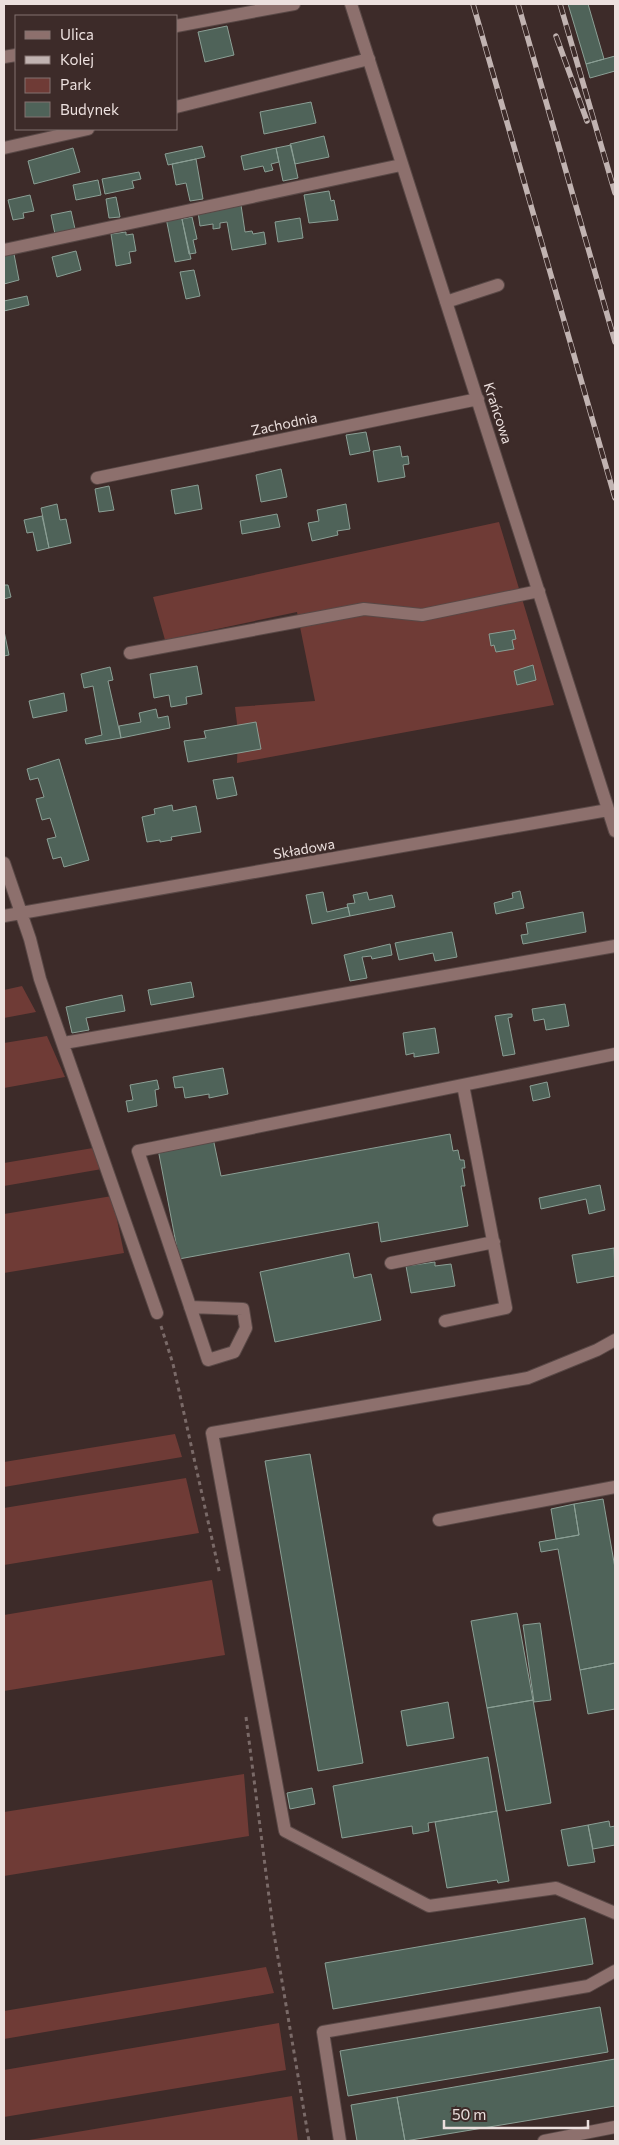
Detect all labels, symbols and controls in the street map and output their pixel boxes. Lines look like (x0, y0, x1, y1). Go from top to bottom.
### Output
legend (15, 15, 178, 130)
text: Ulica (60, 25, 94, 43)
text: Kolej (60, 50, 94, 68)
text: Park (60, 75, 91, 93)
text: Budynek (60, 100, 119, 118)
street label: Krańcowa (481, 380, 516, 446)
street label: Zachodnia (249, 408, 318, 439)
street label: Składowa (272, 835, 336, 862)
scale bar (444, 2098, 588, 2130)
text: 50 m (452, 2105, 486, 2123)

